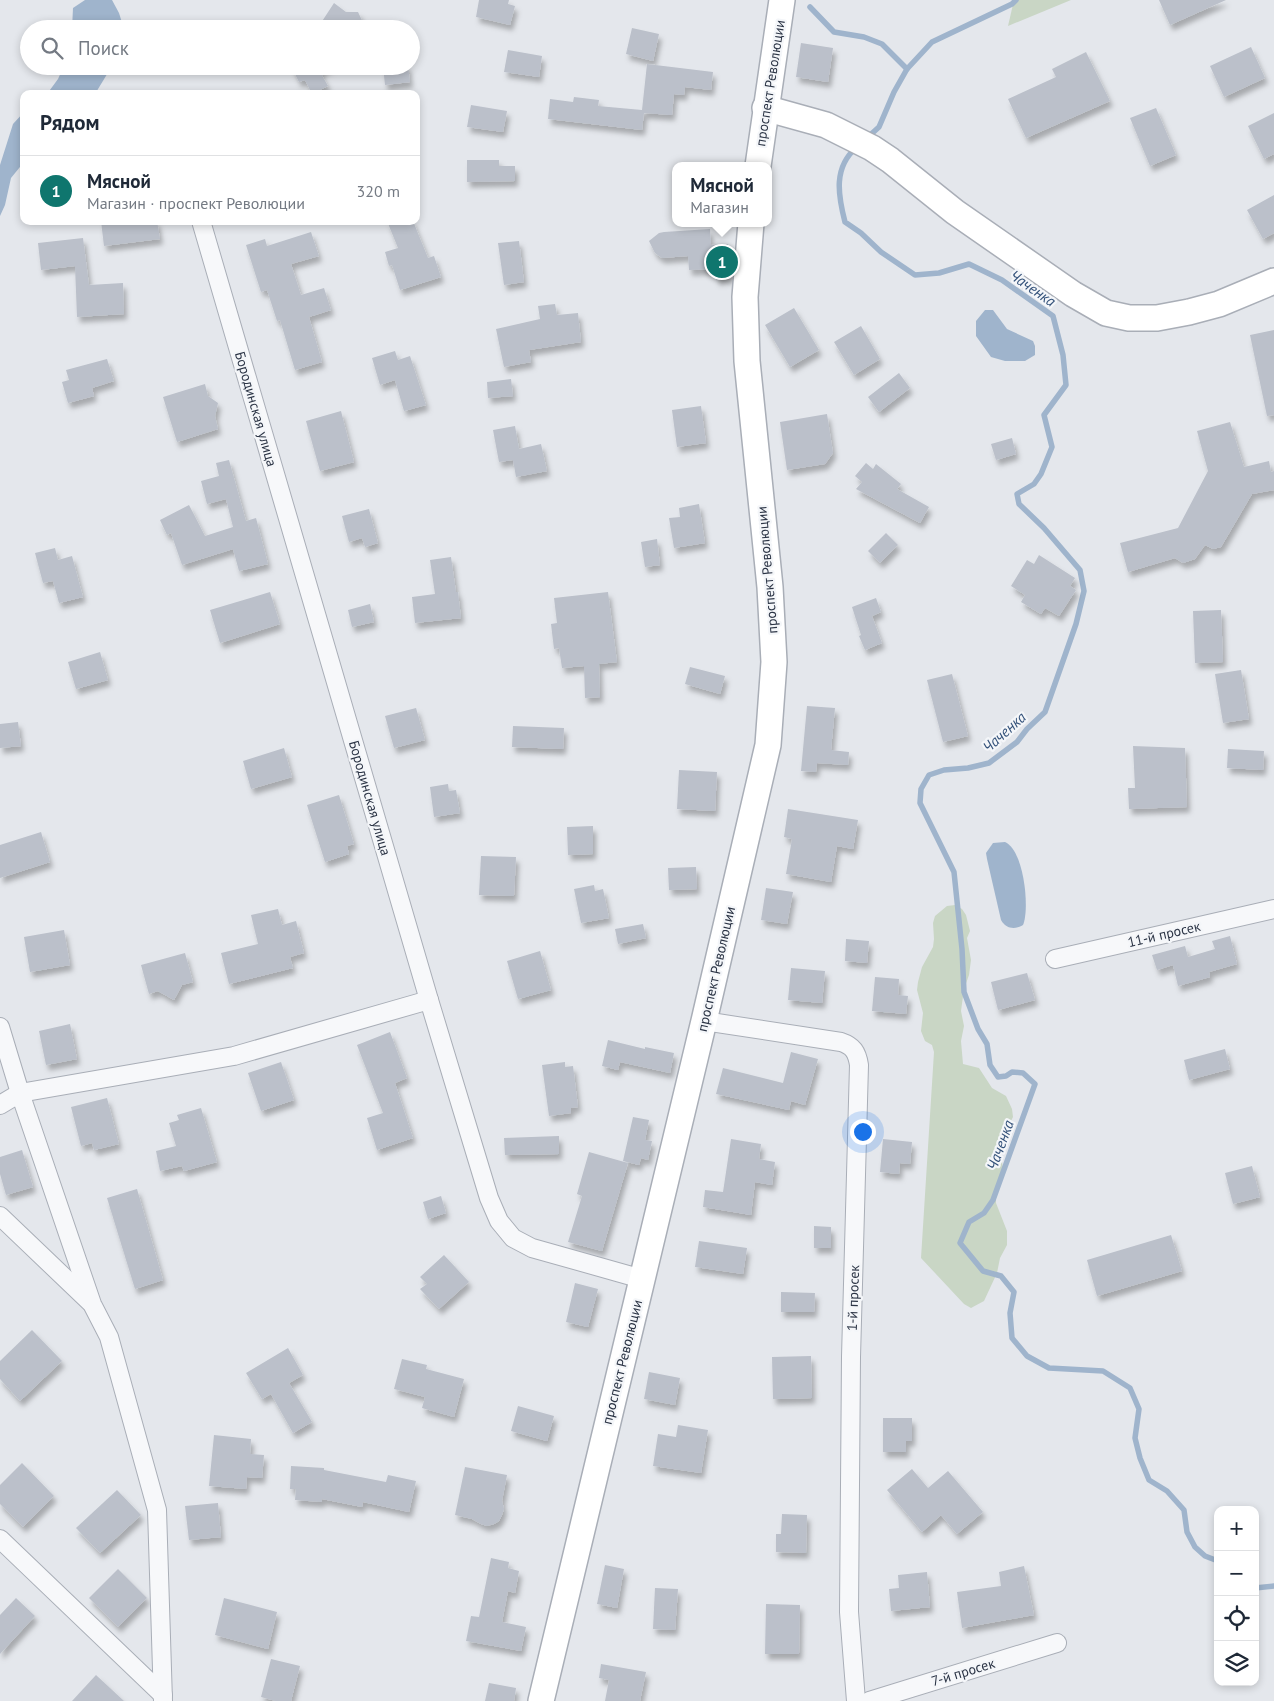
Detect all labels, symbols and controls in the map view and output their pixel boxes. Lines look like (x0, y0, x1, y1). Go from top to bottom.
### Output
street label: проспект Революции (751, 18, 789, 148)
search box (20, 20, 420, 75)
icon: search (38, 34, 66, 62)
text: Поиск (78, 36, 129, 60)
text: Рядом (40, 109, 99, 136)
popup (672, 162, 772, 227)
text: Мясной (87, 169, 151, 193)
text: Мясной (690, 173, 754, 197)
text: 1 (51, 181, 61, 201)
text: 320 m (357, 181, 400, 201)
text: Магазин · проспект Революции (87, 193, 305, 213)
text: Магазин (690, 197, 749, 217)
pin: 1 (706, 243, 738, 281)
water label: Чаченка (1006, 265, 1060, 311)
street label: Бородинская улица (231, 349, 281, 469)
street label: проспект Революции (752, 505, 782, 635)
water label: Чаченка (978, 707, 1030, 756)
street label: Бородинская улица (345, 738, 395, 858)
street label: проспект Революции (693, 905, 739, 1033)
street label: 11-й просек (1126, 917, 1202, 951)
water label: Чаченка (982, 1117, 1018, 1173)
your location (850, 1119, 876, 1145)
street label: 1-й просек (843, 1264, 863, 1332)
street label: проспект Революции (598, 1298, 646, 1426)
map controls (1214, 1506, 1259, 1686)
button: + (1214, 1506, 1259, 1551)
button: − (1214, 1551, 1259, 1596)
button: locate (1214, 1596, 1259, 1641)
button: layers (1214, 1641, 1259, 1686)
street label: 7-й просек (929, 1654, 997, 1690)

